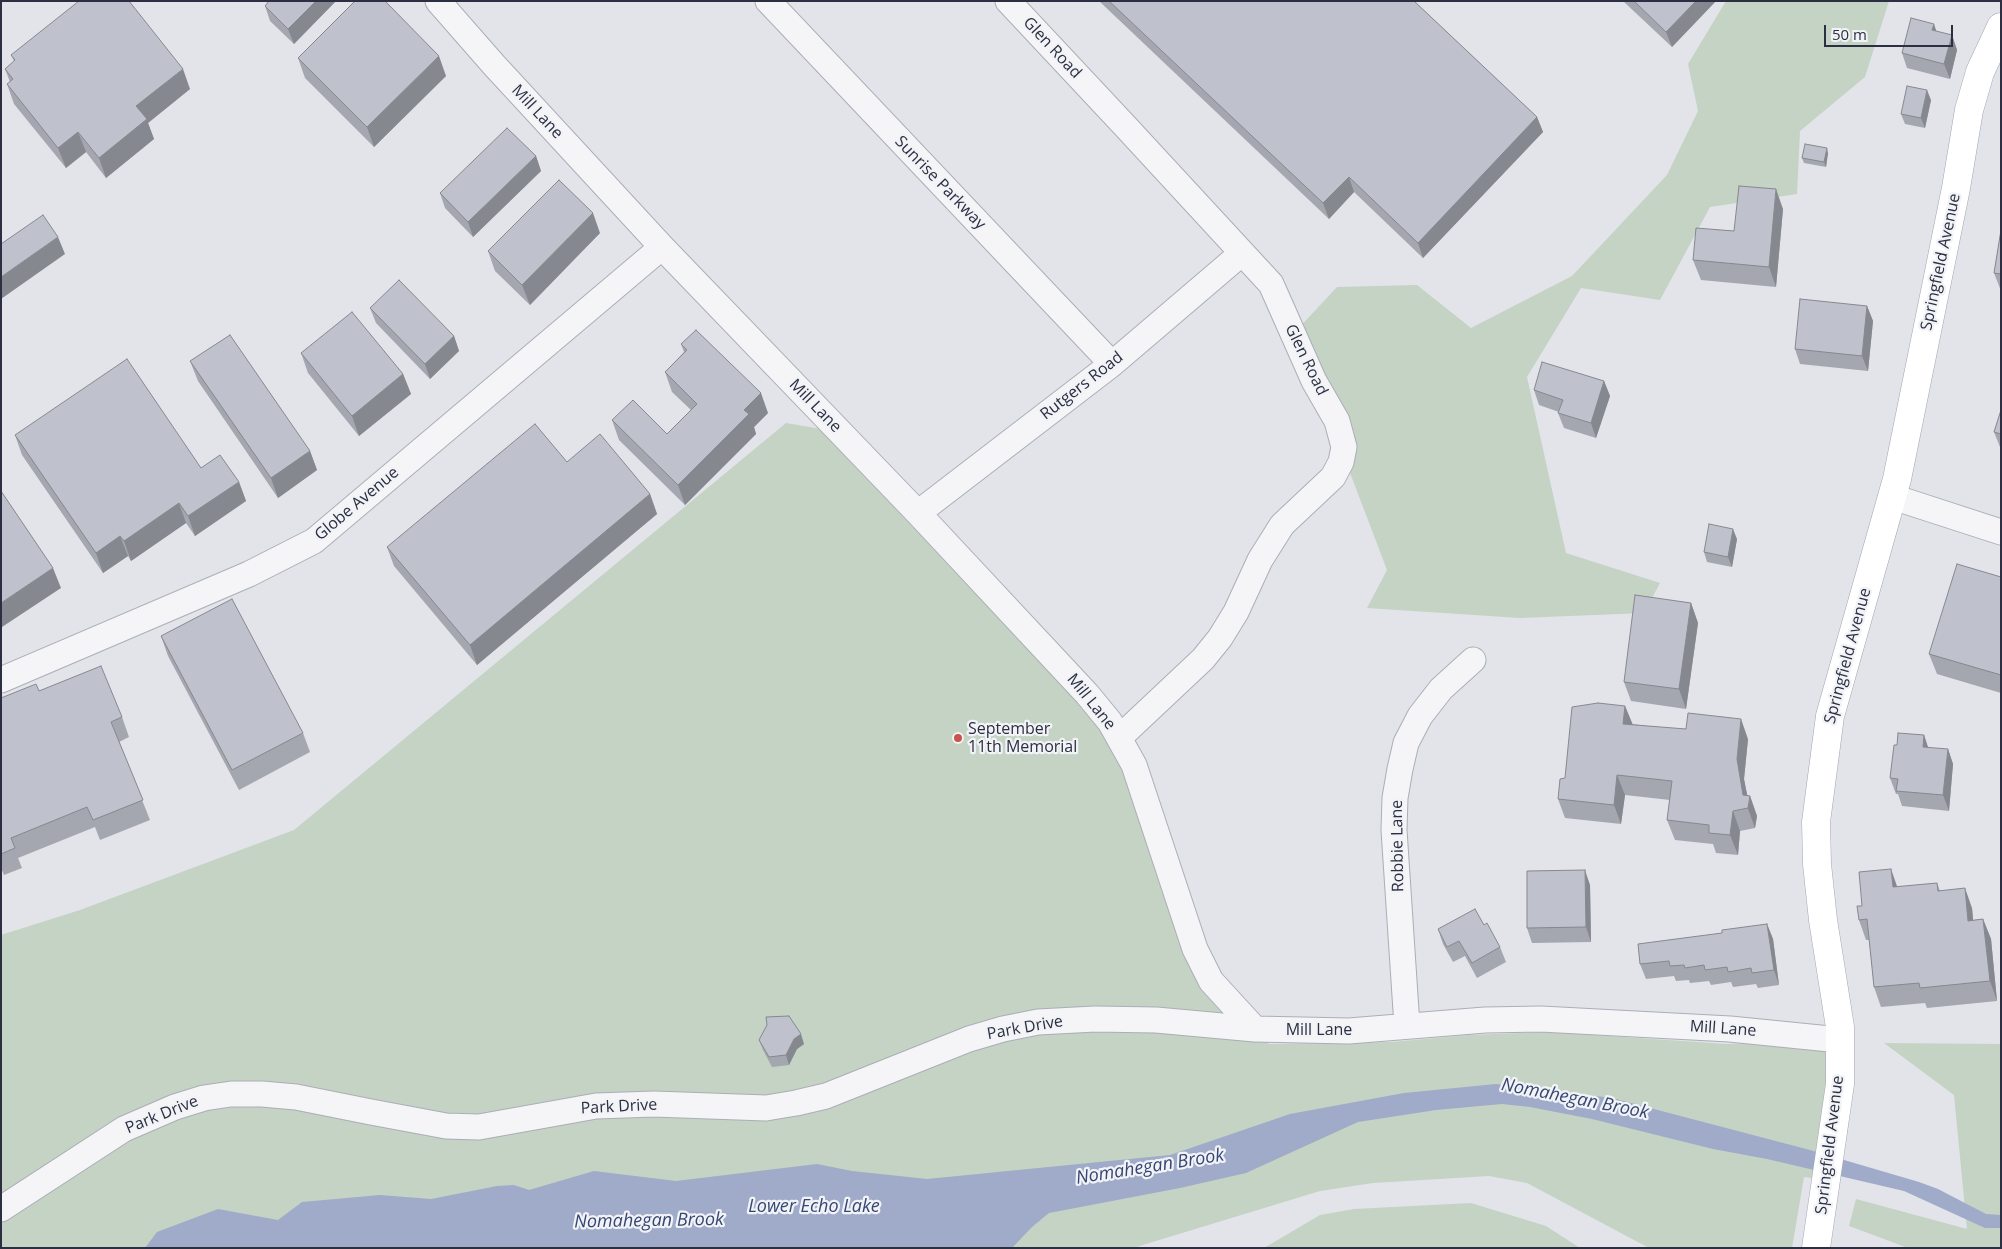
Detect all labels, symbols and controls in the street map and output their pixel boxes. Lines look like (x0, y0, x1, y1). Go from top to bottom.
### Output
street label: Glen Road (1019, 13, 1085, 83)
scale bar (1827, 15, 1956, 47)
text: 50 m (1832, 24, 1867, 44)
street label: Mill Lane (507, 81, 567, 143)
street label: Sunrise Parkway (891, 132, 989, 234)
street label: Springfield Avenue (1917, 192, 1965, 332)
street label: Glen Road (1281, 321, 1331, 399)
street label: Rutgers Road (1037, 348, 1127, 424)
street label: Mill Lane (785, 375, 845, 437)
street label: Globe Avenue (311, 463, 403, 545)
street label: Springfield Avenue (1821, 586, 1875, 726)
street label: Mill Lane (1063, 670, 1119, 734)
place label: September 11th Memorial (968, 719, 1077, 757)
marker: September 11th Memorial (952, 732, 964, 744)
street label: Robbie Lane (1388, 800, 1408, 892)
street label: Park Drive (986, 1012, 1064, 1044)
street label: Mill Lane (1689, 1017, 1757, 1041)
street label: Mill Lane (1286, 1020, 1352, 1040)
water label: Nomahegan Brook (1500, 1074, 1650, 1124)
street label: Springfield Avenue (1812, 1074, 1848, 1216)
street label: Park Drive (123, 1092, 201, 1138)
street label: Park Drive (580, 1095, 658, 1119)
water label: Nomahegan Brook (1074, 1145, 1226, 1189)
water label: Lower Echo Lake (748, 1196, 880, 1218)
water label: Nomahegan Brook (574, 1209, 724, 1233)

